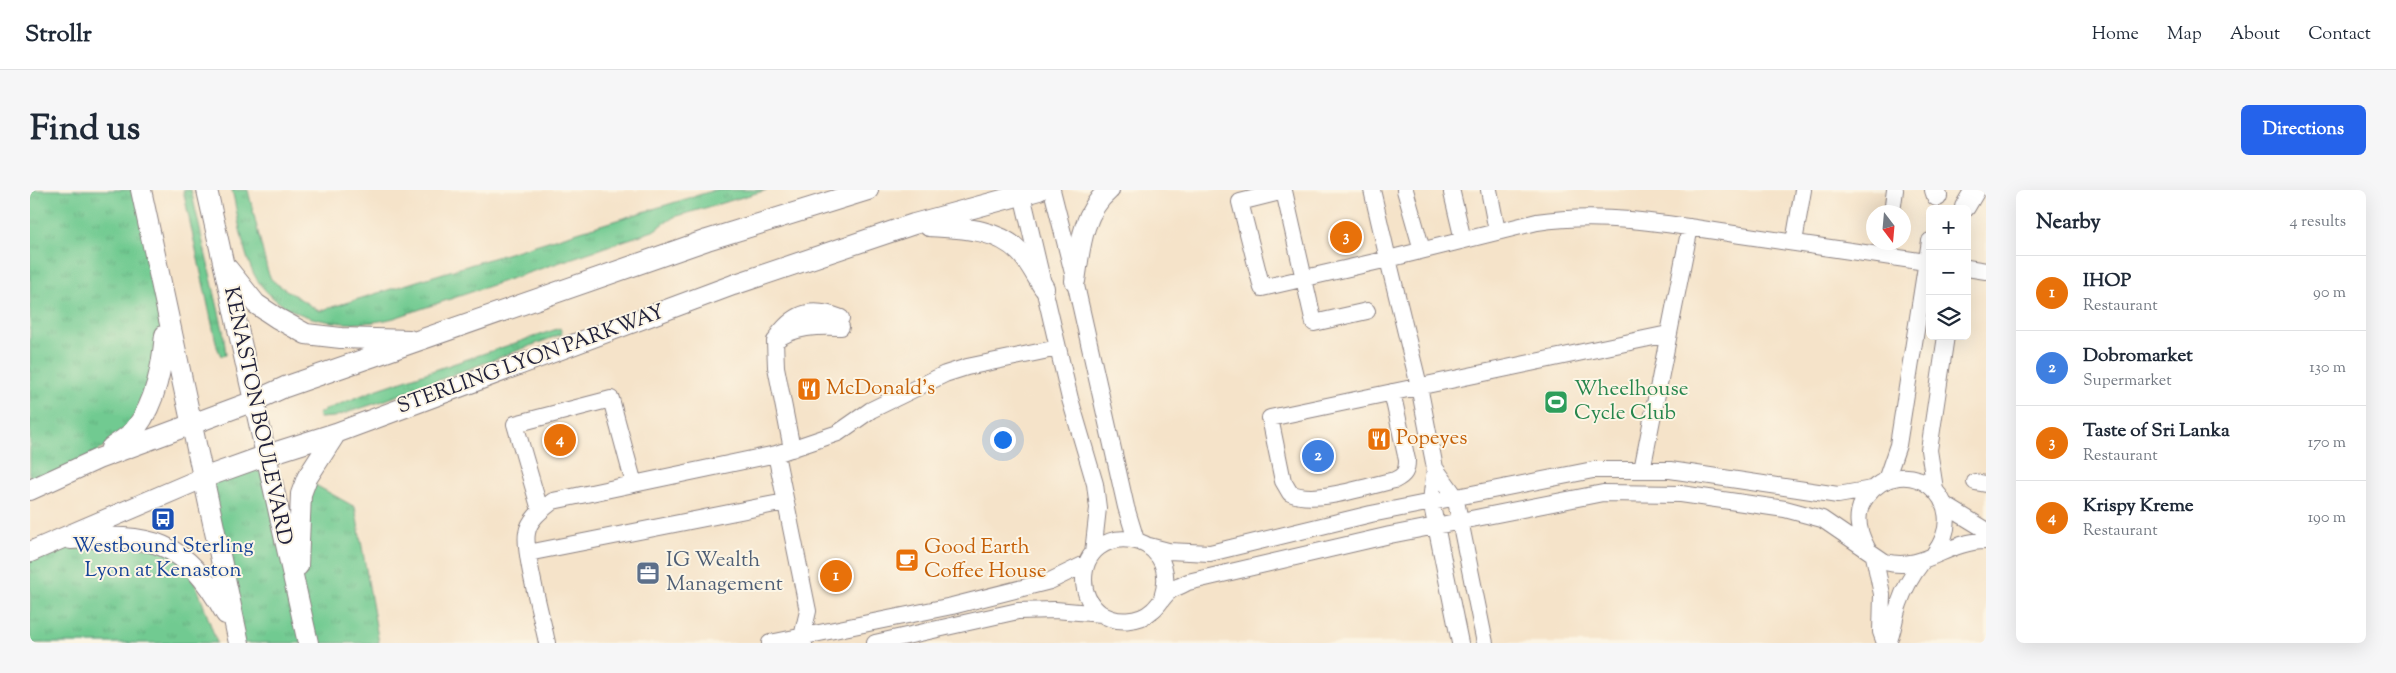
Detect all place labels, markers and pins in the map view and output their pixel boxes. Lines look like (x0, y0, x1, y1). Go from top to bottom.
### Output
pin: 3 (1330, 218, 1362, 256)
place label: McDonald's (826, 374, 935, 404)
place label: Wheelhouse Cycle Club (1574, 375, 1689, 429)
restaurant icon: McDonald's (796, 376, 822, 402)
sports icon: Wheelhouse Cycle Club (1543, 389, 1569, 415)
pin: 4 (544, 421, 576, 459)
place label: Popeyes (1396, 424, 1467, 454)
restaurant icon: Popeyes (1366, 426, 1392, 452)
pin: 2 (1302, 437, 1334, 475)
bus stop icon: Westbound Sterling Lyon at Kenaston (150, 506, 176, 532)
place label: Westbound Sterling Lyon at Kenaston (72, 532, 254, 586)
place label: Good Earth Coffee House (924, 533, 1046, 587)
place label: IG Wealth Management (666, 546, 783, 600)
cafe icon: Good Earth Coffee House (894, 547, 920, 573)
pin: 1 (820, 557, 852, 595)
office icon: IG Wealth Management (635, 560, 661, 586)

